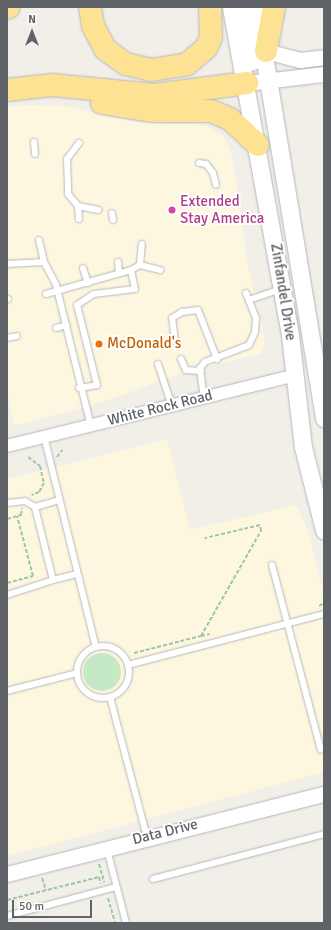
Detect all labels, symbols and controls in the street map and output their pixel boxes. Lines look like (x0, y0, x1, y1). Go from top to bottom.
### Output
north arrow (12, 12, 52, 52)
text: N (28, 13, 36, 26)
place label: Extended Stay America (180, 192, 264, 227)
marker: Extended Stay America (167, 205, 177, 215)
street label: Zinfandel Drive (266, 242, 300, 342)
place label: McDonald's (107, 335, 181, 353)
marker: McDonald's (94, 339, 104, 349)
street label: White Rock Road (106, 386, 214, 430)
street label: Data Drive (130, 815, 200, 849)
scale bar (14, 892, 94, 918)
text: 50 m (19, 899, 44, 914)

